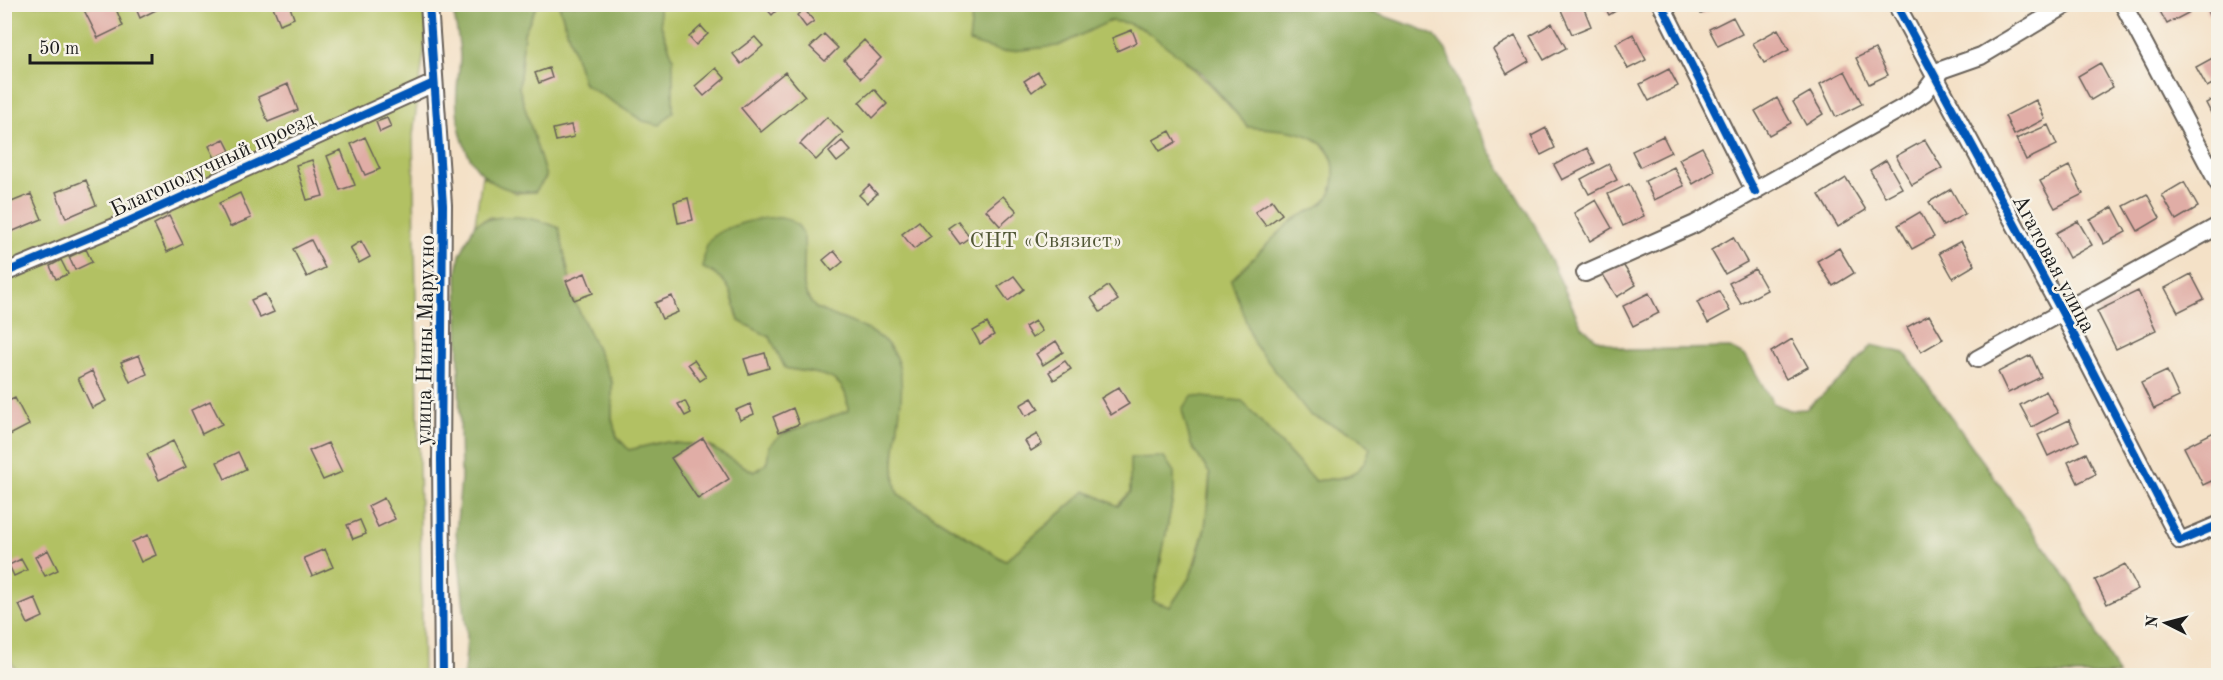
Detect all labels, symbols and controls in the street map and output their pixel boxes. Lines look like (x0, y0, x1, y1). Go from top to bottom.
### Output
scale bar (30, 27, 152, 65)
text: 50 m (39, 40, 79, 58)
street label: Благополучный проезд (107, 108, 319, 222)
street label: Агатовая улица (2008, 191, 2099, 337)
park label: СНТ «Связист» (969, 230, 1123, 252)
street label: улица Нины Марухно (413, 235, 439, 446)
north arrow (2136, 593, 2196, 653)
text: N (2144, 614, 2162, 629)

